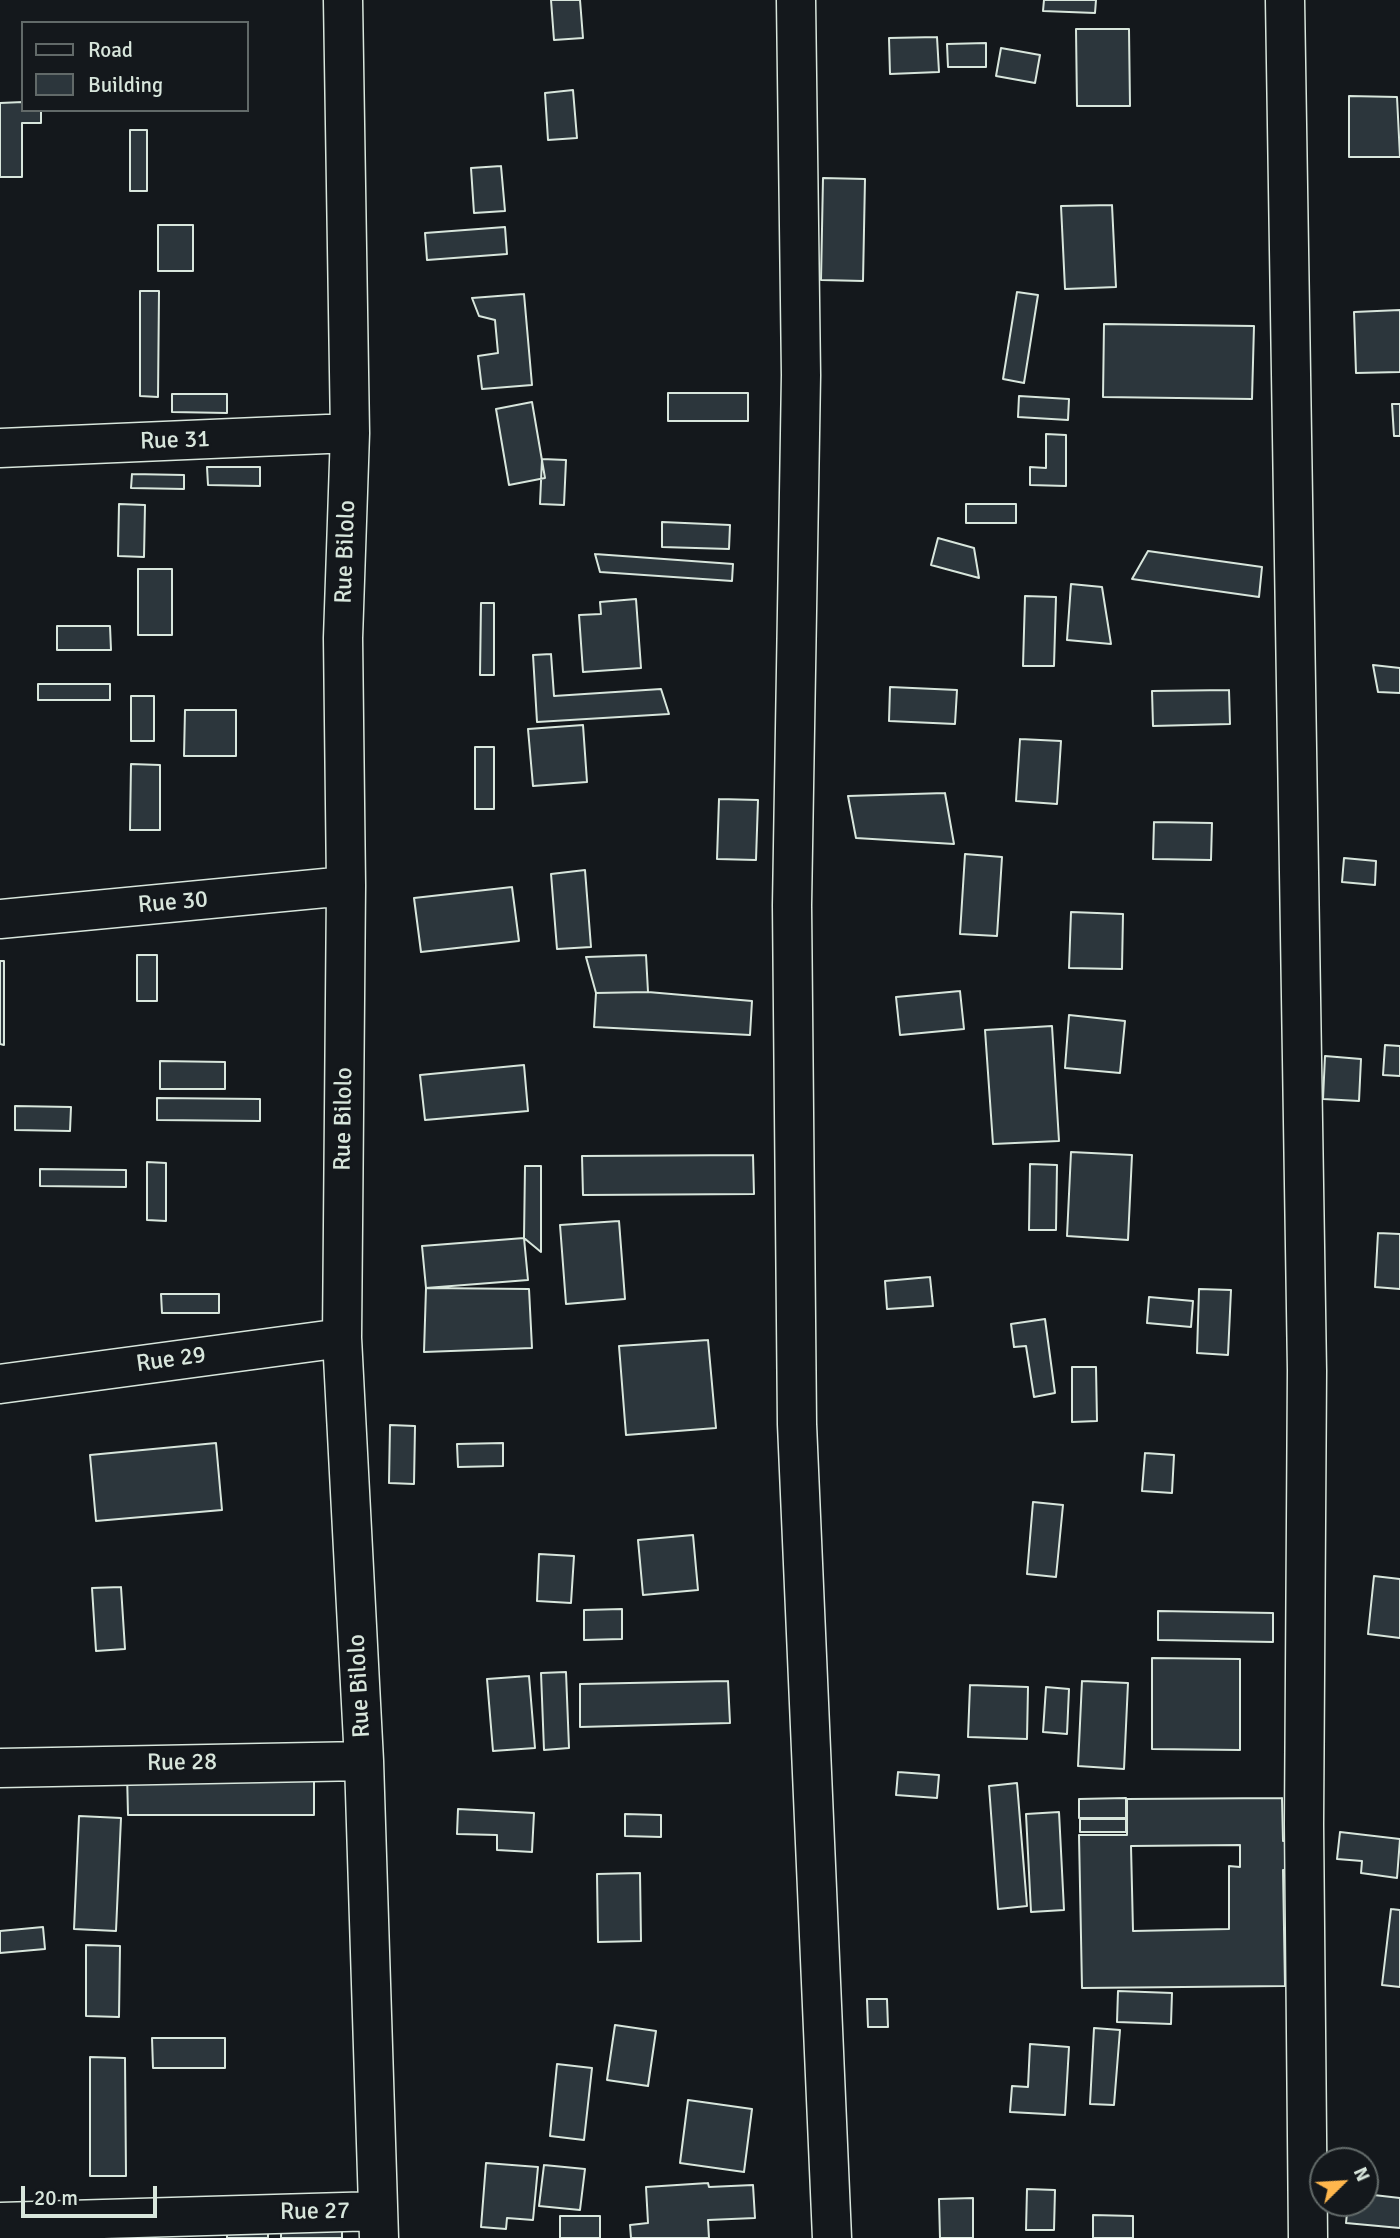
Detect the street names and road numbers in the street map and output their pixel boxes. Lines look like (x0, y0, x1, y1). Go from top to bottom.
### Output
street label: Rue 31 (139, 425, 211, 457)
street label: Rue Bilolo (330, 500, 362, 604)
street label: Rue 30 (137, 886, 209, 920)
street label: Rue Bilolo (329, 1067, 359, 1171)
street label: Rue 29 (134, 1341, 208, 1379)
street label: Rue Bilolo (343, 1633, 377, 1739)
street label: Rue 28 (147, 1748, 217, 1778)
street label: Rue 27 (280, 2197, 350, 2227)

